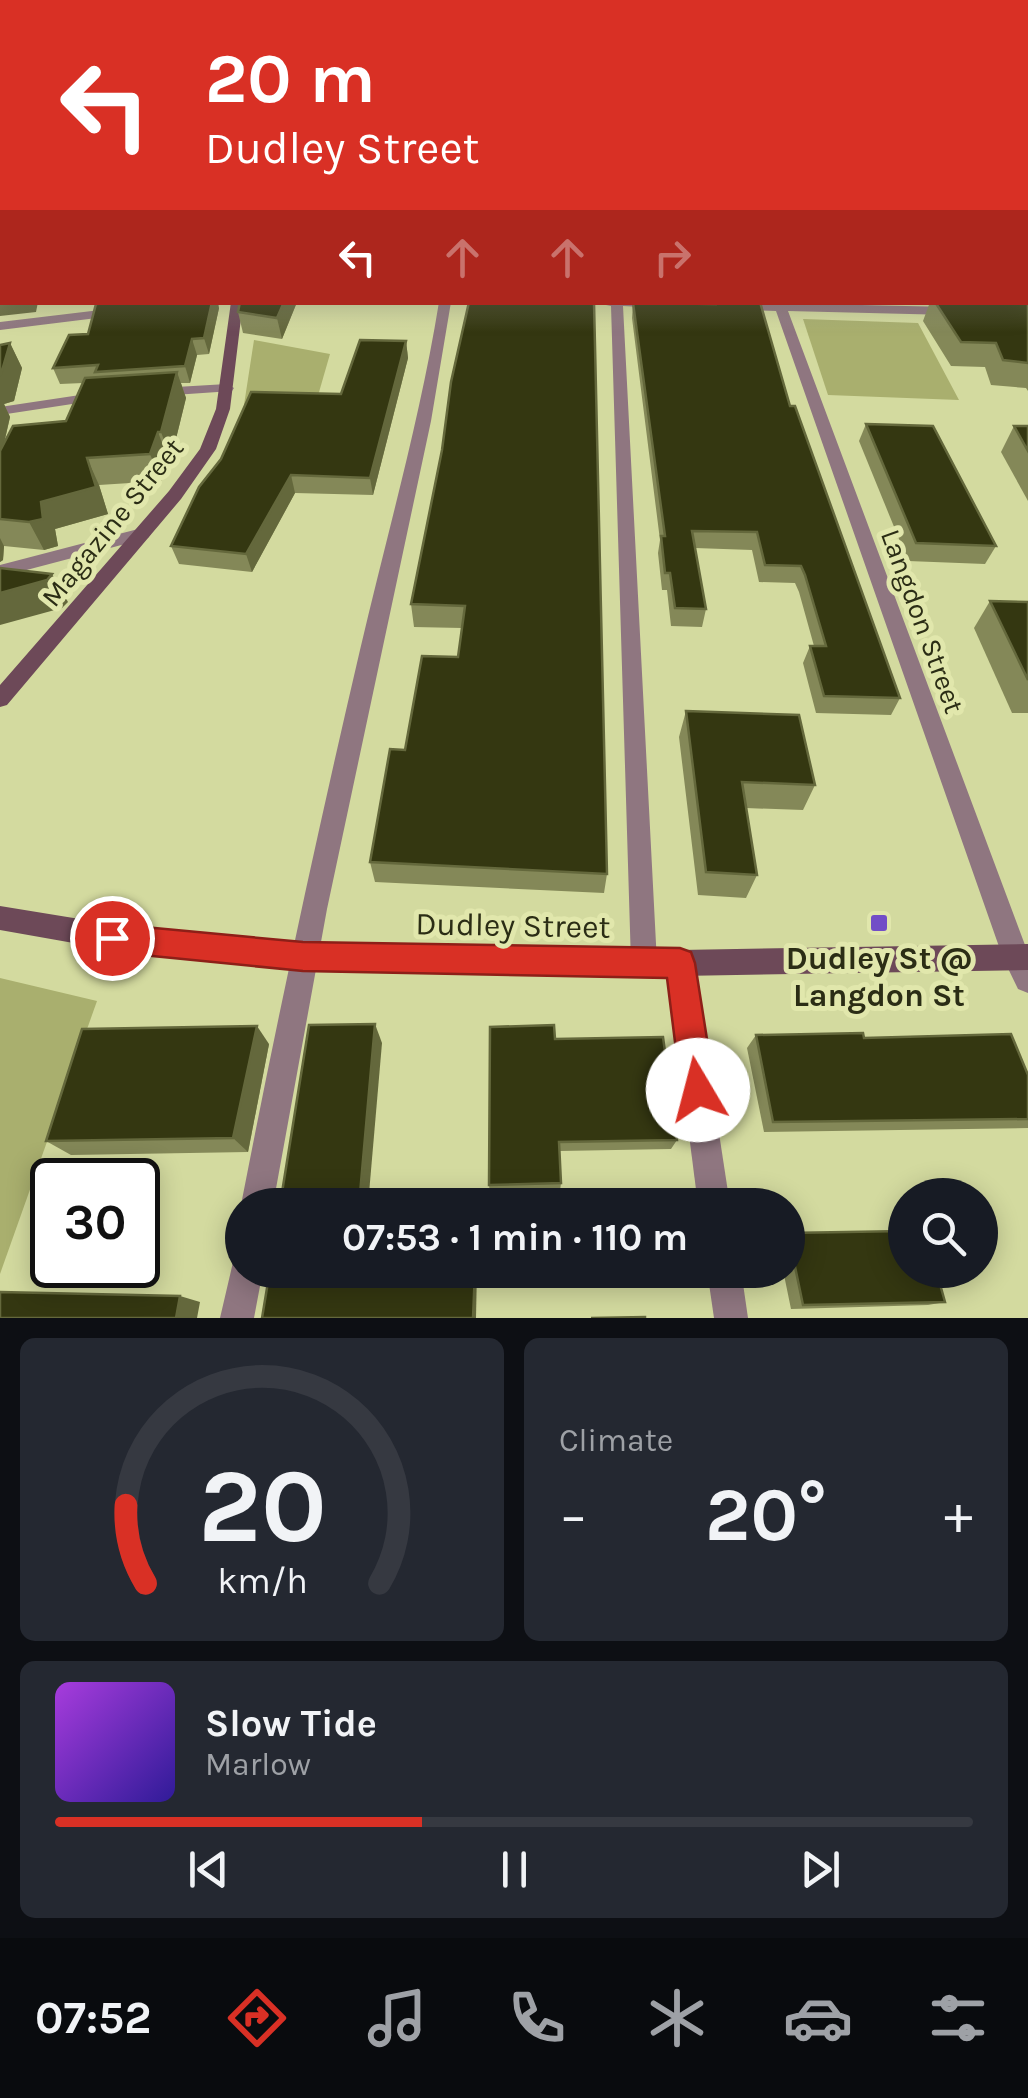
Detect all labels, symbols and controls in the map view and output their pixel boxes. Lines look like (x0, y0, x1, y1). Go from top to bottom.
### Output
text: 20 m (205, 38, 376, 120)
icon: left (40, 40, 170, 170)
text: Dudley Street (205, 122, 479, 174)
icon: left (330, 230, 385, 285)
icon: ahead (435, 230, 490, 285)
icon: ahead (540, 230, 595, 285)
icon: right (645, 230, 700, 285)
street label: Magazine Street (35, 432, 190, 613)
street label: Langdon Street (874, 525, 971, 718)
pin (70, 896, 155, 981)
street label: Dudley Street (415, 905, 611, 946)
icon: arrive (85, 911, 140, 966)
marker: Dudley St @ Langdon St (868, 912, 890, 934)
place label: Dudley St @ Langdon St (786, 940, 972, 1014)
position arrow (646, 1038, 750, 1142)
speed limit sign: 30 (30, 1158, 160, 1288)
map controls (888, 1178, 998, 1288)
button: search (888, 1178, 998, 1288)
text: 07:53 · 1 min · 110 m (342, 1215, 688, 1260)
text: Climate (559, 1422, 673, 1459)
text: 20 (198, 1446, 326, 1567)
text: 20° (705, 1471, 827, 1559)
text: − (559, 1483, 588, 1547)
text: + (944, 1483, 973, 1547)
text: km/h (217, 1560, 307, 1602)
text: Slow Tide (205, 1701, 377, 1746)
text: Marlow (205, 1746, 311, 1783)
icon: previous (181, 1842, 236, 1897)
icon: pause (487, 1842, 542, 1897)
icon: next (793, 1842, 848, 1897)
icon: directions (222, 1983, 292, 2053)
icon: music (362, 1983, 432, 2053)
icon: phone (502, 1983, 572, 2053)
icon: climate (642, 1983, 712, 2053)
icon: car (783, 1983, 853, 2053)
icon: filters (923, 1983, 993, 2053)
text: 07:52 (35, 1992, 152, 2044)

